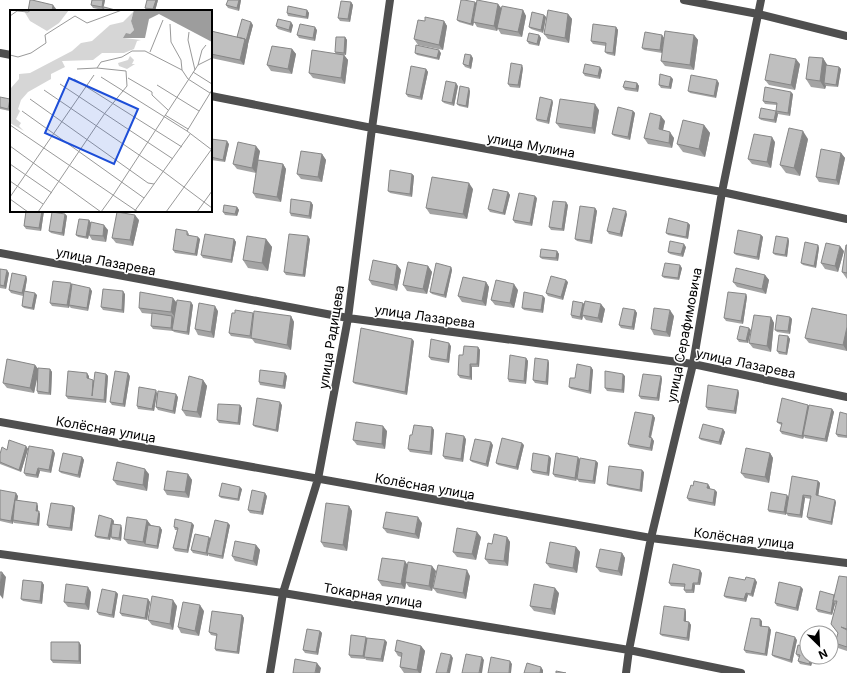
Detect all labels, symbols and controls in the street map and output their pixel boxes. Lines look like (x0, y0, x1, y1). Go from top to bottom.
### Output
inset map (10, 10, 212, 212)
street label: улица Мулина (486, 129, 576, 161)
street label: улица Лазарева (55, 243, 157, 279)
street label: улица Серафимовича (663, 266, 705, 404)
street label: улица Радищева (315, 284, 347, 390)
street label: улица Лазарева (374, 301, 476, 331)
street label: улица Лазарева (695, 345, 797, 381)
street label: Колёсная улица (55, 412, 157, 446)
street label: Колёсная улица (374, 469, 476, 503)
street label: Колёсная улица (693, 524, 795, 552)
street label: Токарная улица (322, 579, 424, 611)
north arrow (799, 625, 839, 665)
text: N (816, 646, 830, 662)

